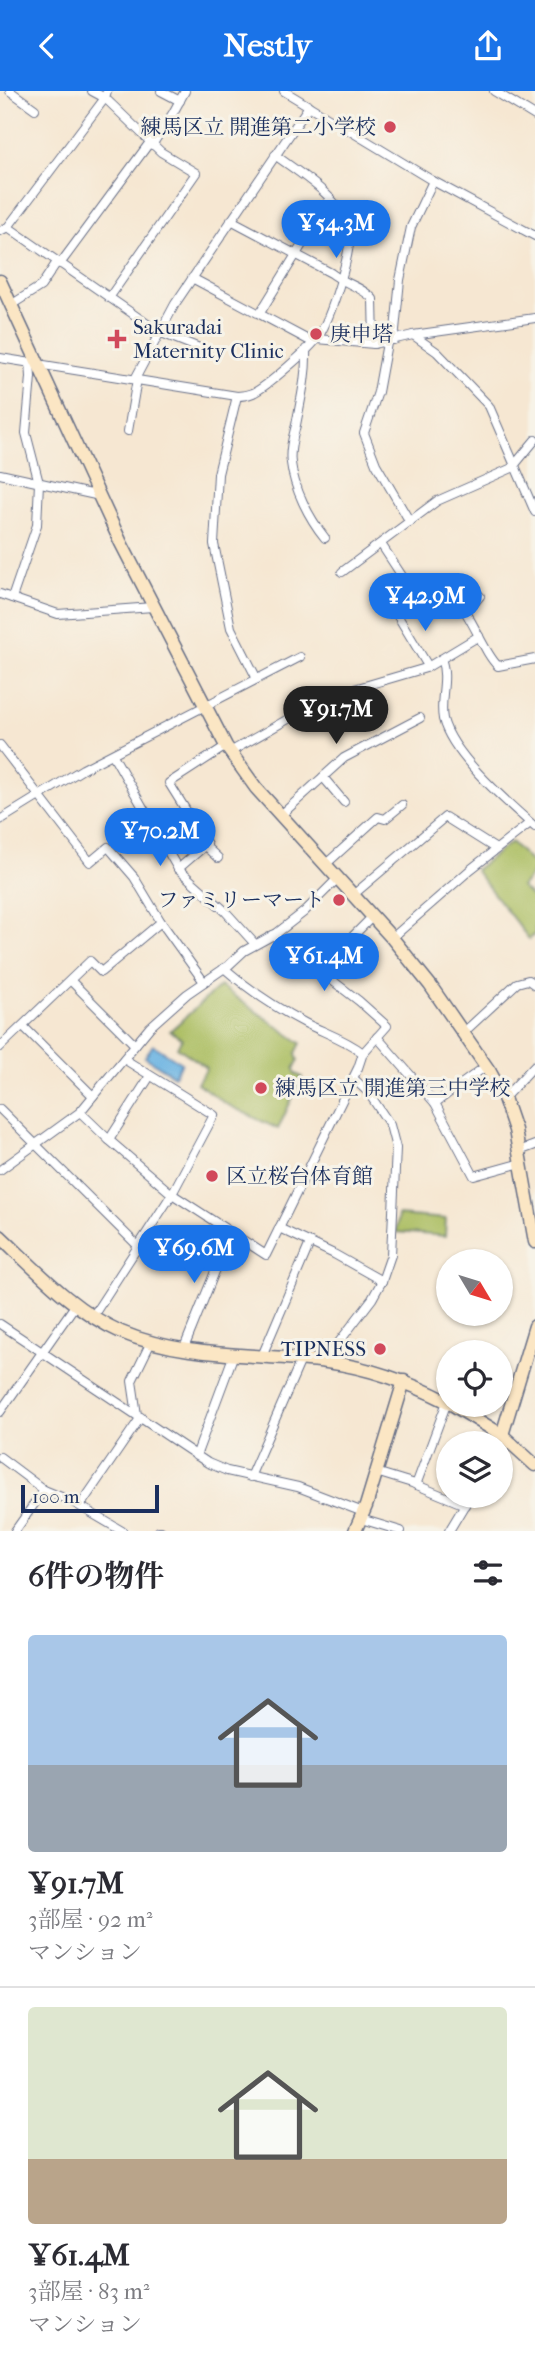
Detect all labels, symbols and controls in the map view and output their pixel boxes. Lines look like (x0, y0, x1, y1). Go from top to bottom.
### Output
icon: back (28, 27, 66, 65)
text: Nestly (224, 27, 312, 64)
icon: share (469, 27, 507, 65)
place label: 練馬区立 開進第二小学校 (140, 115, 376, 139)
marker: 練馬区立 開進第二小学校 (382, 119, 398, 135)
pin: ¥54.3M (279, 201, 393, 260)
text: ¥54.3M (298, 209, 374, 236)
place label: Sakuradai Maternity Clinic (133, 315, 284, 363)
place label: 庚申塔 (330, 322, 393, 346)
marker: 庚申塔 (308, 326, 324, 342)
marker: Sakuradai Maternity Clinic (107, 329, 127, 349)
pin: ¥42.9M (368, 573, 482, 633)
text: ¥42.9M (385, 582, 465, 609)
pin: ¥91.7M (279, 687, 393, 746)
text: ¥91.7M (299, 695, 373, 722)
pin: ¥70.2M (103, 809, 217, 868)
text: ¥70.2M (121, 817, 199, 844)
place label: ファミリーマート (157, 888, 325, 912)
marker: ファミリーマート (331, 892, 347, 908)
pin: ¥61.4M (267, 933, 381, 993)
text: ¥61.4M (285, 942, 363, 969)
place label: 練馬区立 開進第三中学校 (275, 1076, 511, 1100)
marker: 練馬区立 開進第三中学校 (253, 1080, 269, 1096)
place label: 区立桜台体育館 (226, 1164, 373, 1188)
marker: 区立桜台体育館 (204, 1168, 220, 1184)
pin: ¥69.6M (137, 1225, 251, 1285)
text: ¥69.6M (154, 1234, 234, 1261)
north arrow (436, 1249, 513, 1327)
map controls (436, 1249, 513, 1508)
place label: TIPNESS (281, 1337, 366, 1361)
button: locate (436, 1340, 513, 1417)
marker: TIPNESS (372, 1341, 388, 1357)
button: layers (436, 1431, 513, 1508)
scale bar (21, 1482, 159, 1514)
text: 100 m (32, 1486, 80, 1508)
icon: filters (469, 1554, 507, 1592)
text: 6件の物件 (28, 1559, 164, 1594)
icon: home (205, 1680, 331, 1806)
text: ¥91.7M (28, 1866, 124, 1901)
text: 3部屋 · 92 m² (28, 1906, 152, 1933)
text: マンション (28, 1939, 142, 1966)
icon: home (205, 2052, 331, 2178)
text: ¥61.4M (28, 2238, 130, 2273)
text: 3部屋 · 83 m² (28, 2278, 149, 2305)
text: マンション (28, 2311, 142, 2338)

